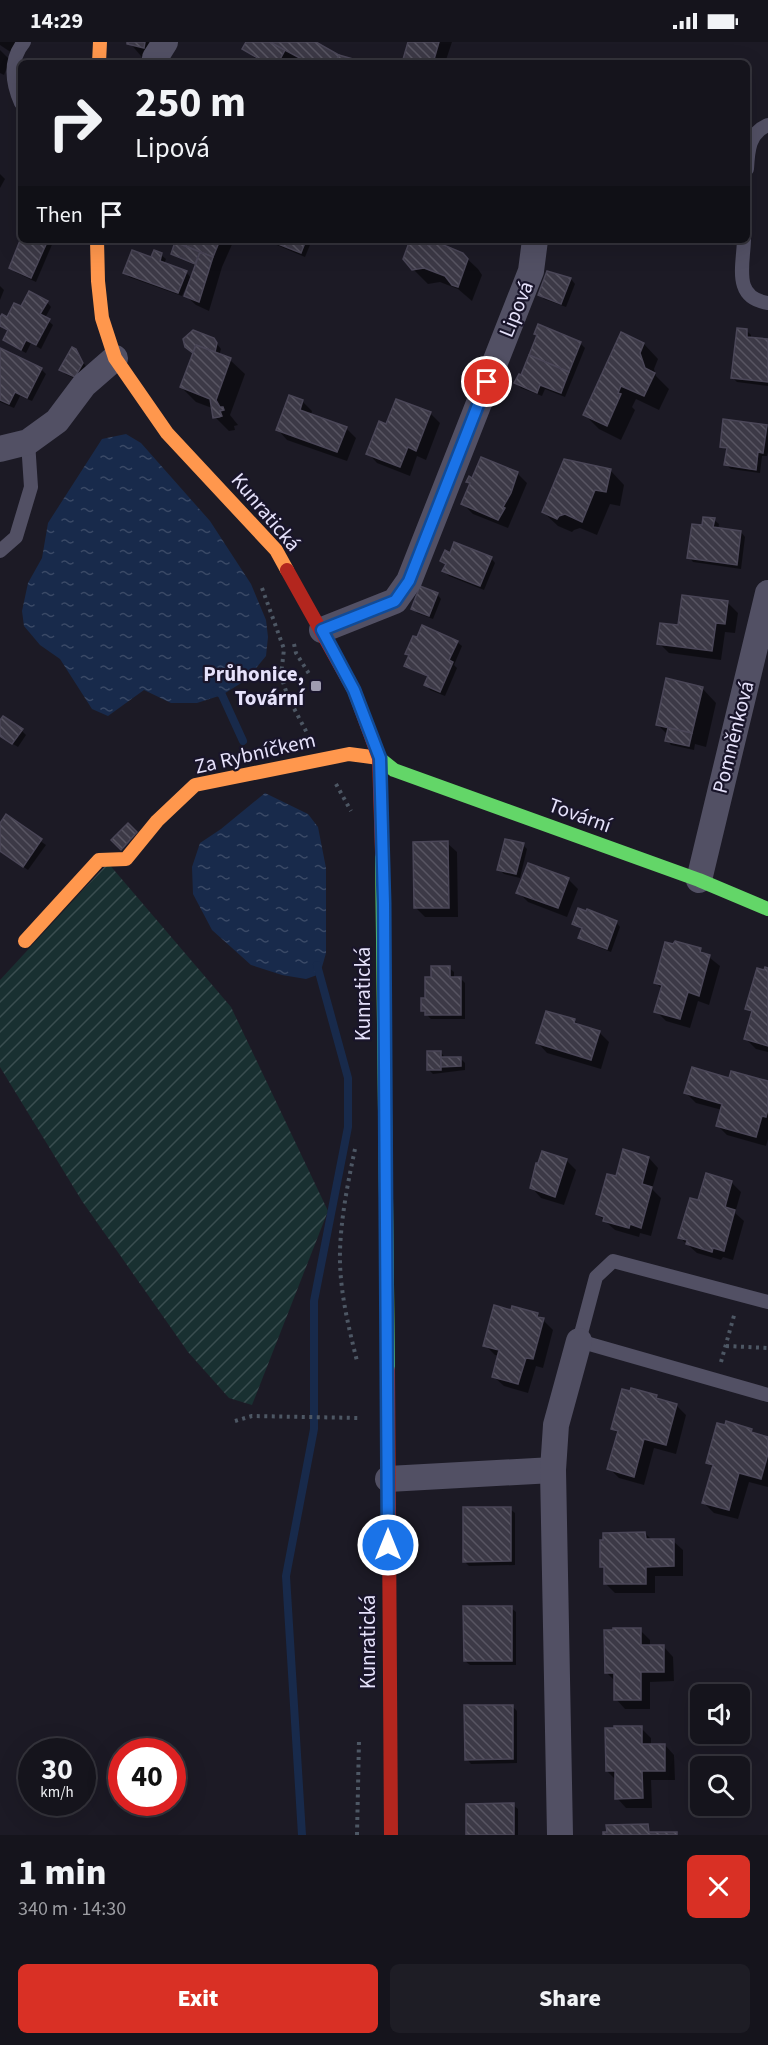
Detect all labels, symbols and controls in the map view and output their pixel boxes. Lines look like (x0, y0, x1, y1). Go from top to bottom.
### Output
text: 14:29 (30, 5, 83, 37)
text: 250 m (135, 73, 246, 133)
icon: right (36, 84, 114, 162)
text: Lipová (135, 129, 210, 168)
icon: arrive (95, 198, 128, 231)
text: Then (36, 199, 83, 231)
street label: Lipová (491, 276, 541, 342)
pin (461, 356, 512, 407)
icon: arrive (470, 365, 503, 398)
street label: Kunratická (224, 466, 308, 558)
place label: Průhonice, Tovární (203, 659, 305, 713)
street label: Pomněnková (705, 678, 761, 796)
marker: Průhonice, Tovární (309, 679, 323, 693)
street label: Za Rybníčkem (192, 725, 318, 781)
street label: Tovární (544, 790, 616, 841)
street label: Kunratická (348, 947, 378, 1041)
position arrow (356, 1513, 420, 1577)
street label: Kunratická (353, 1595, 383, 1689)
map controls (690, 1684, 750, 1816)
button: sound (690, 1684, 750, 1744)
speed limit sign: 40 (108, 1738, 186, 1816)
text: 30 (41, 1748, 73, 1791)
button: search (690, 1756, 750, 1816)
text: km/h (40, 1782, 74, 1803)
text: 1 min (18, 1847, 106, 1898)
button: close (687, 1855, 750, 1918)
text: 340 m · 14:30 (18, 1895, 126, 1923)
button: Exit (18, 1964, 378, 2033)
button: Share (390, 1964, 750, 2033)

